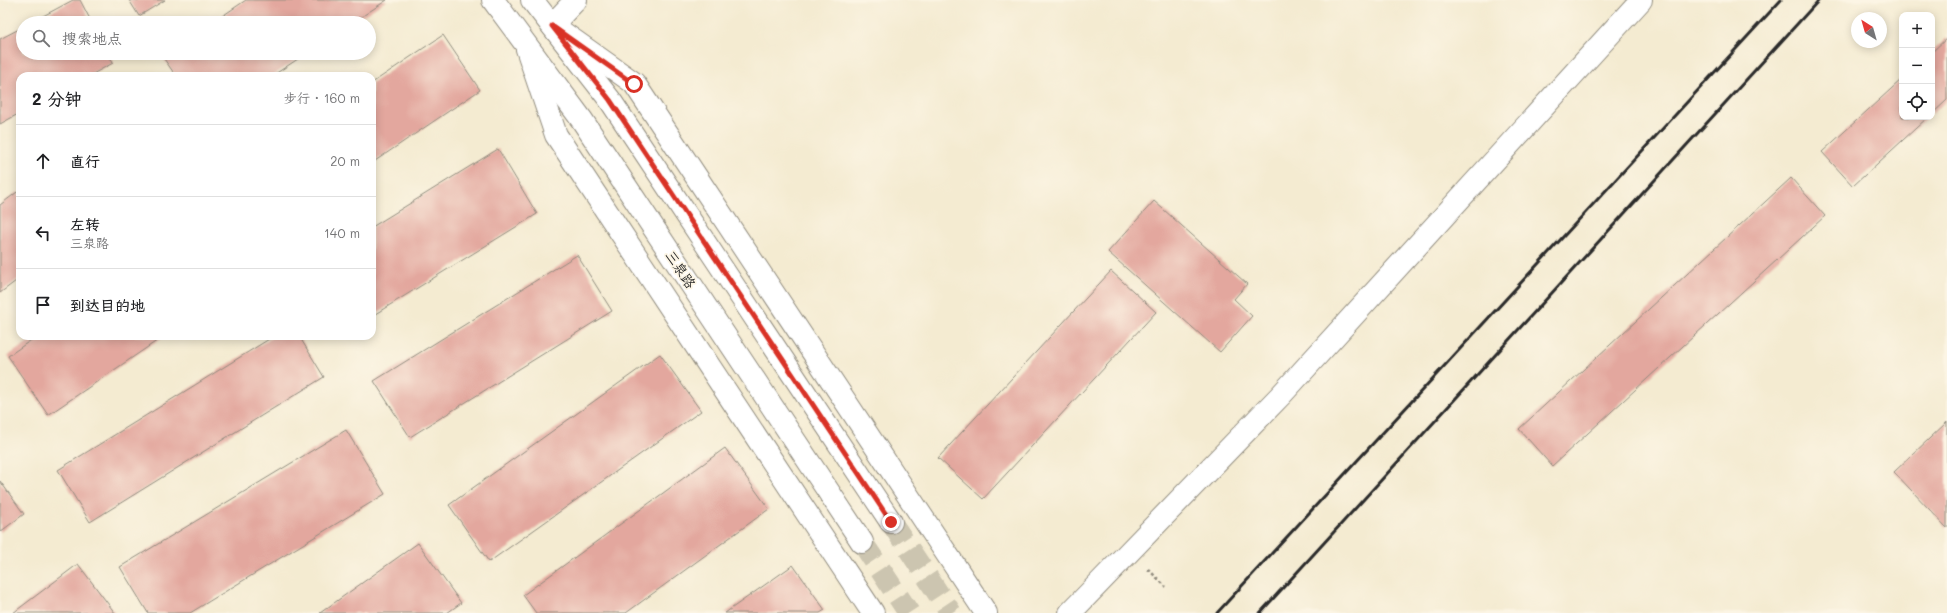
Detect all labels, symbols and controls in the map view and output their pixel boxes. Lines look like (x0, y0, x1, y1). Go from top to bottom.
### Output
north arrow (1851, 12, 1887, 48)
map controls (1899, 12, 1935, 120)
button: + (1899, 12, 1935, 48)
search box (16, 16, 376, 60)
icon: search (30, 27, 52, 49)
text: 搜索地点 (62, 28, 122, 48)
button: − (1899, 48, 1935, 84)
route start (625, 75, 643, 93)
button: locate (1899, 84, 1935, 120)
text: 2 分钟 (32, 87, 82, 109)
text: 步行 · 160 m (284, 89, 360, 106)
icon: ahead (32, 150, 54, 172)
text: 直行 (70, 151, 100, 171)
text: 20 m (330, 152, 360, 169)
text: 左转 (70, 214, 100, 234)
icon: left (32, 222, 54, 244)
text: 140 m (324, 224, 360, 241)
text: 三泉路 (70, 234, 109, 251)
street label: 三泉路 (661, 246, 701, 292)
icon: arrive (32, 294, 54, 316)
text: 到达目的地 (70, 295, 145, 315)
route end (882, 513, 900, 531)

